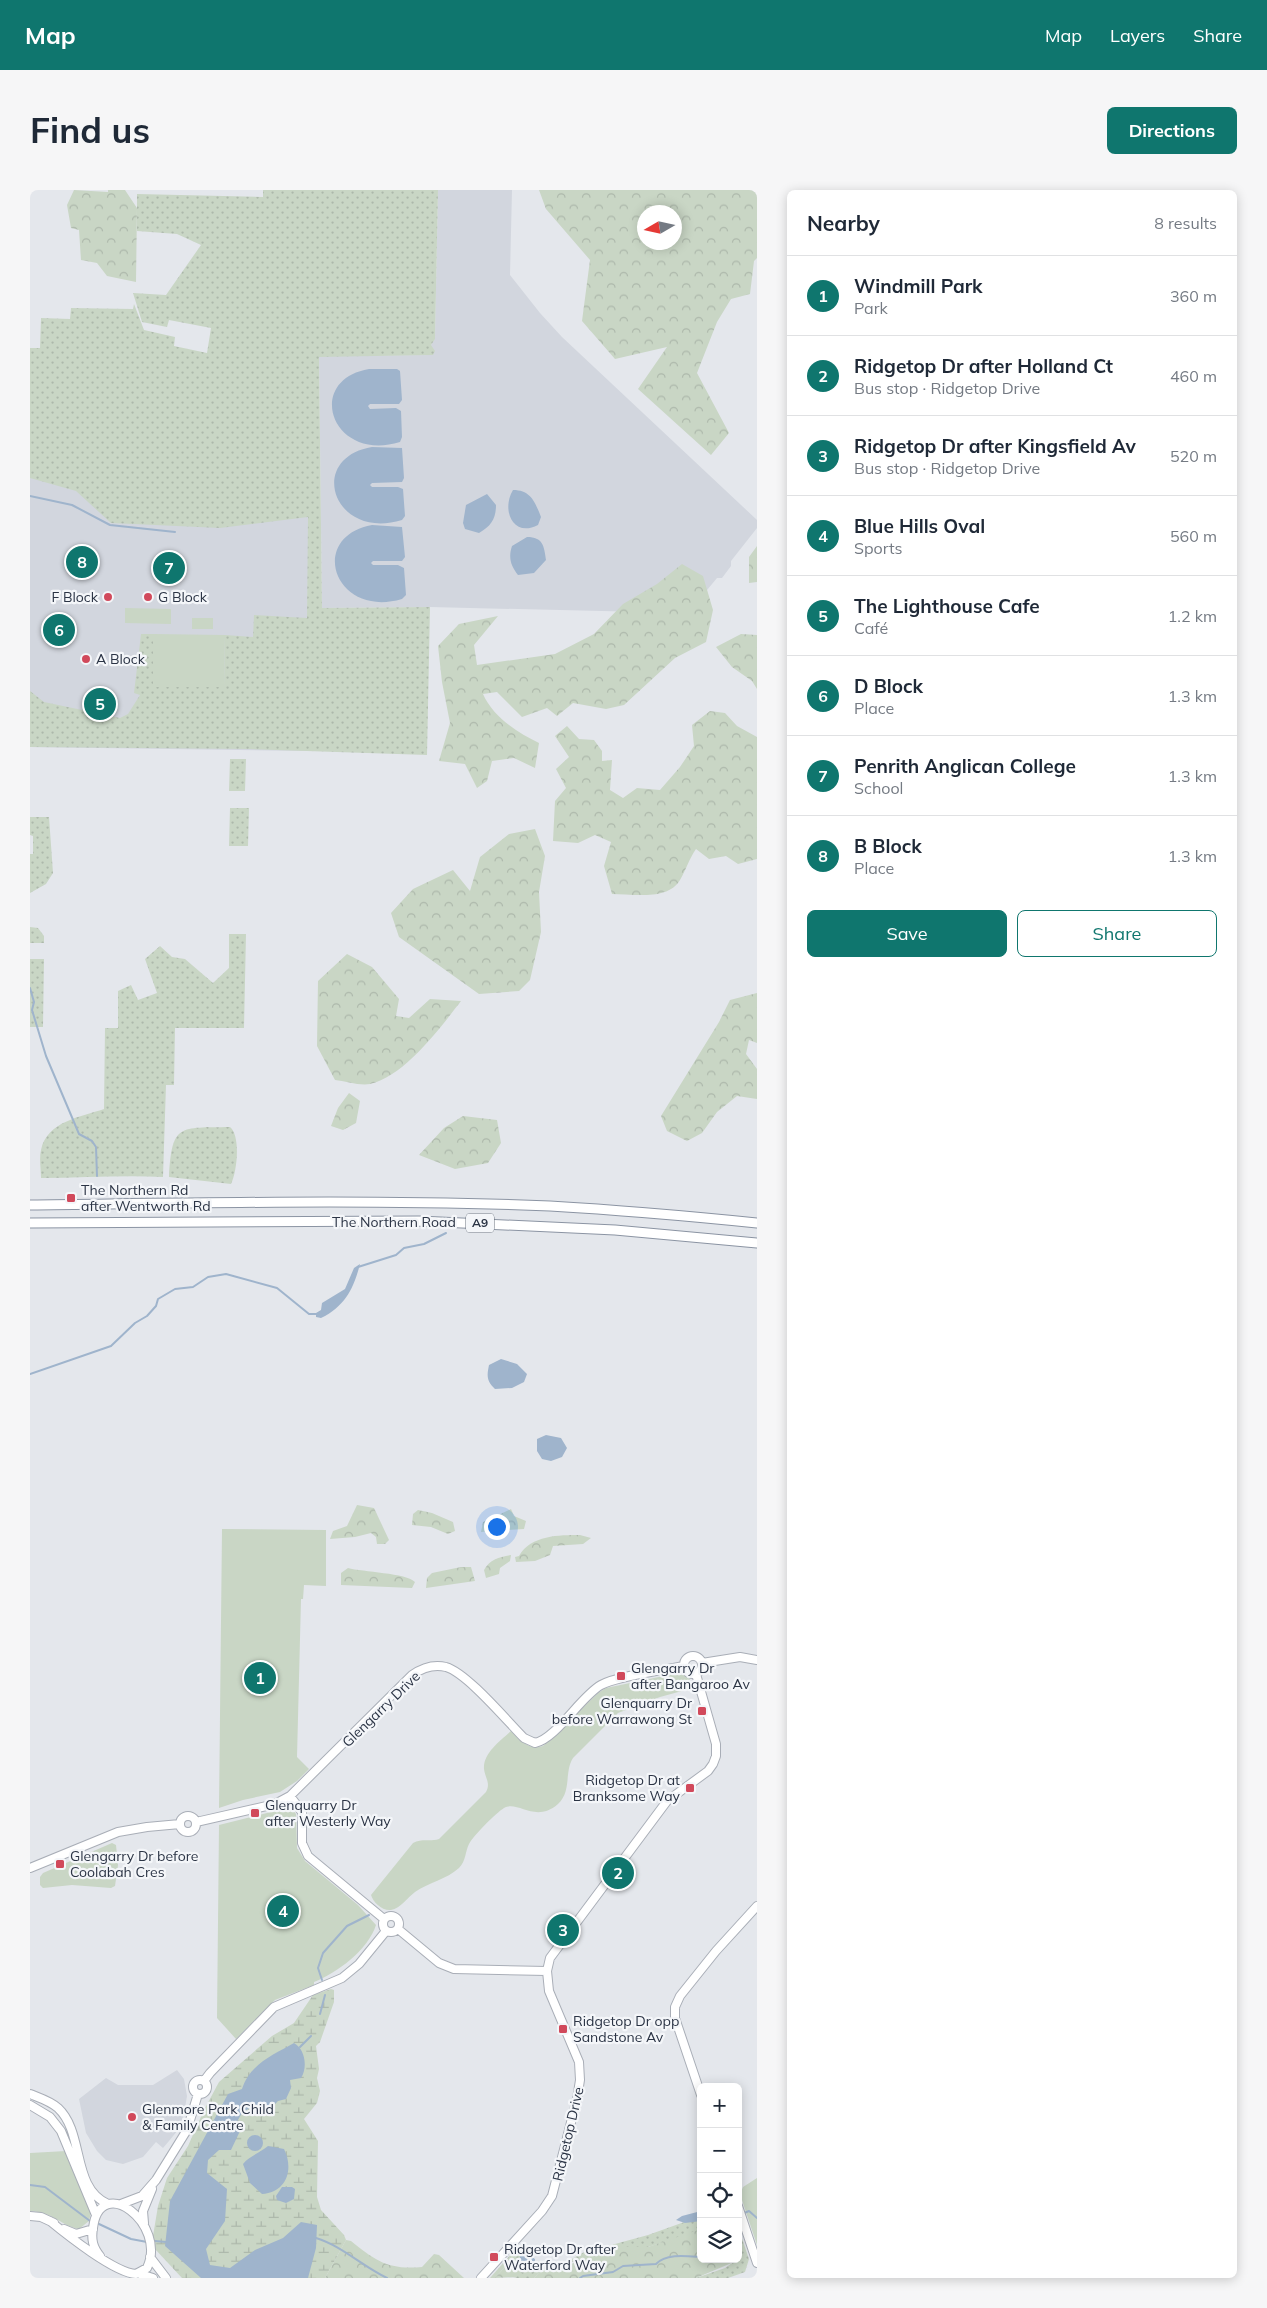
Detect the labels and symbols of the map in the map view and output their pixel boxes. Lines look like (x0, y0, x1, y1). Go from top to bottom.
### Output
north arrow (637, 205, 682, 250)
pin: 8 (66, 543, 98, 581)
pin: 7 (153, 549, 185, 587)
place label: F Block (51, 588, 99, 606)
place label: G Block (158, 588, 208, 606)
marker: F Block (102, 591, 114, 603)
marker: G Block (142, 591, 154, 603)
pin: 6 (43, 611, 75, 649)
place label: A Block (96, 650, 146, 668)
marker: A Block (80, 653, 92, 665)
pin: 5 (84, 685, 116, 723)
place label: The Northern Rd after Wentworth Rd (81, 1181, 211, 1215)
marker: The Northern Rd after Wentworth Rd (65, 1192, 77, 1204)
street label: The Northern Road (332, 1213, 456, 1231)
road number: A9 (466, 1214, 494, 1232)
your location (484, 1514, 510, 1540)
pin: 1 (244, 1659, 276, 1697)
place label: Glengarry Dr after Bangaroo Av (631, 1659, 751, 1693)
street label: Glengarry Drive (338, 1667, 424, 1751)
marker: Glengarry Dr after Bangaroo Av (615, 1670, 627, 1682)
place label: Glenquarry Dr before Warrawong St (552, 1694, 693, 1728)
marker: Glenquarry Dr before Warrawong St (696, 1705, 708, 1717)
place label: Ridgetop Dr at Branksome Way (573, 1771, 681, 1805)
marker: Ridgetop Dr at Branksome Way (684, 1782, 696, 1794)
place label: Glenquarry Dr after Westerly Way (265, 1796, 391, 1830)
marker: Glenquarry Dr after Westerly Way (249, 1807, 261, 1819)
place label: Glengarry Dr before Coolabah Cres (70, 1847, 198, 1881)
pin: 2 (602, 1854, 634, 1892)
marker: Glengarry Dr before Coolabah Cres (54, 1858, 66, 1870)
pin: 4 (267, 1892, 299, 1930)
pin: 3 (547, 1911, 579, 1949)
place label: Ridgetop Dr opp Sandstone Av (573, 2012, 679, 2046)
marker: Ridgetop Dr opp Sandstone Av (557, 2023, 569, 2035)
street label: Ridgetop Drive (548, 2085, 588, 2183)
place label: Glenmore Park Child & Family Centre (142, 2100, 274, 2134)
marker: Glenmore Park Child & Family Centre (126, 2111, 138, 2123)
place label: Ridgetop Dr after Waterford Way (504, 2240, 617, 2274)
marker: Ridgetop Dr after Waterford Way (488, 2251, 500, 2263)

